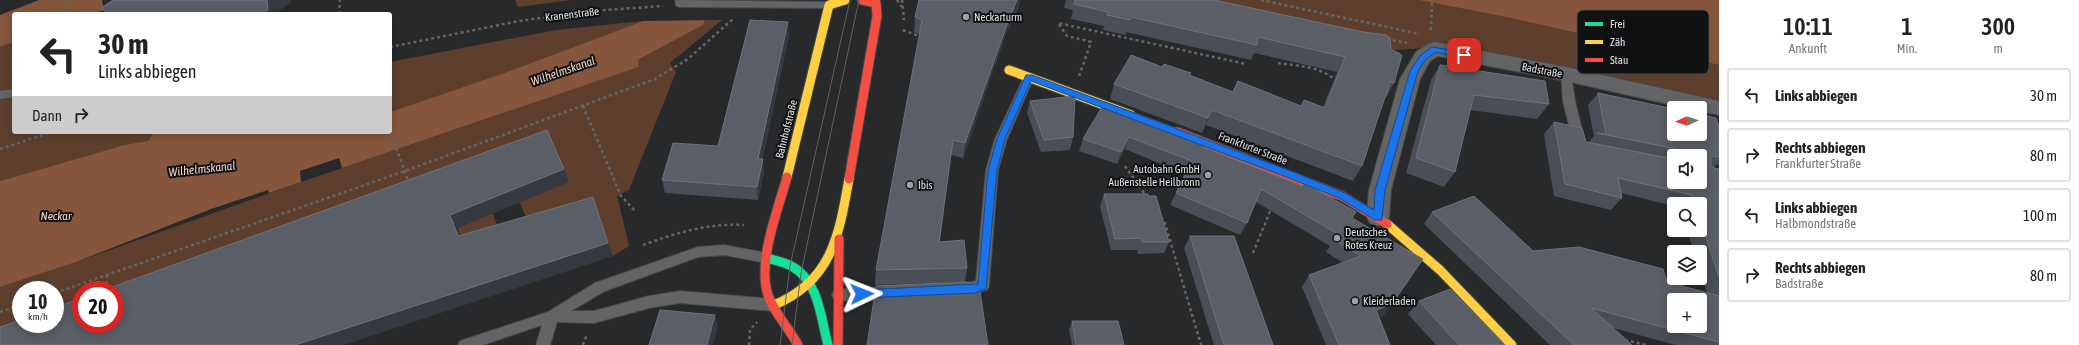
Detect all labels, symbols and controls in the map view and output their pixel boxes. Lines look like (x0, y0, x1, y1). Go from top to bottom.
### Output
street label: Kranenstraße (544, 5, 600, 23)
legend (1577, 10, 1709, 74)
place label: Neckarturm (974, 11, 1022, 23)
marker: Neckarturm (961, 12, 971, 22)
text: 10:11 (1783, 13, 1833, 40)
text: 1 (1901, 13, 1913, 40)
text: 300 (1981, 13, 2015, 40)
text: Frei (1610, 18, 1625, 30)
icon: left (32, 28, 84, 80)
text: 30 m (98, 28, 148, 60)
text: Zäh (1610, 36, 1625, 48)
pin (1447, 38, 1481, 72)
text: Ankunft (1789, 41, 1827, 56)
text: Min. (1897, 41, 1917, 56)
text: m (1993, 41, 2003, 56)
icon: arrive (1453, 44, 1475, 66)
water label: Wilhelmskanal (529, 53, 597, 89)
text: Stau (1610, 54, 1628, 66)
street label: Badstraße (1521, 60, 1563, 80)
text: Links abbiegen (98, 61, 197, 82)
icon: left (1741, 84, 1763, 106)
text: Links abbiegen (1775, 87, 1857, 104)
text: 30 m (2030, 87, 2057, 104)
street label: Bahnhofstraße (773, 98, 799, 160)
north arrow (1667, 101, 1707, 141)
map controls (1667, 101, 1707, 333)
icon: right (70, 104, 92, 126)
text: Dann (32, 107, 62, 124)
street label: Frankfurter Straße (1217, 129, 1289, 167)
text: Rechts abbiegen (1775, 139, 1865, 156)
icon: right (1741, 144, 1763, 166)
text: 80 m (2030, 147, 2057, 164)
button: sound (1667, 149, 1707, 189)
text: Frankfurter Straße (1775, 156, 1861, 171)
water label: Wilhelmskanal (168, 159, 236, 179)
place label: Autobahn GmbH Außenstelle Heilbronn (1109, 163, 1200, 188)
marker: Autobahn GmbH Außenstelle Heilbronn (1203, 170, 1213, 180)
place label: Ibis (918, 179, 933, 191)
marker: Ibis (905, 180, 915, 190)
button: search (1667, 197, 1707, 237)
text: Links abbiegen (1775, 199, 1857, 216)
icon: left (1741, 204, 1763, 226)
text: 100 m (2023, 207, 2057, 224)
water label: Neckar (41, 209, 72, 223)
text: Halbmondstraße (1775, 216, 1856, 231)
place label: Deutsches Rotes Kreuz (1345, 226, 1392, 251)
marker: Deutsches Rotes Kreuz (1332, 233, 1342, 243)
button: layers (1667, 245, 1707, 285)
text: Rechts abbiegen (1775, 259, 1865, 276)
icon: right (1741, 264, 1763, 286)
text: 80 m (2030, 267, 2057, 284)
position arrow (841, 273, 883, 315)
text: Badstraße (1775, 276, 1823, 291)
speed limit sign: 20 (72, 281, 124, 333)
text: 10 (29, 290, 47, 313)
button: + (1667, 293, 1707, 333)
place label: Kleiderladen (1363, 295, 1416, 307)
marker: Kleiderladen (1350, 296, 1360, 306)
text: km/h (28, 311, 48, 322)

